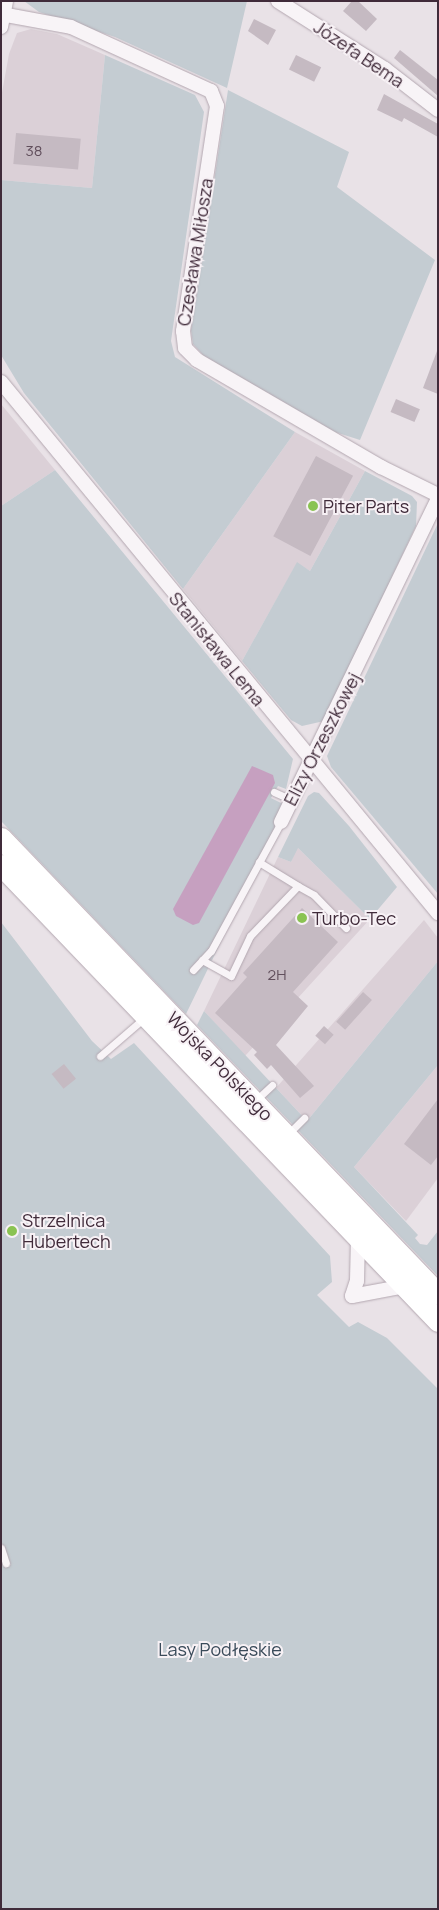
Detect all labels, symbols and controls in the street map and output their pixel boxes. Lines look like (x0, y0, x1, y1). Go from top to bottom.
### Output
street label: Józefa Bema (310, 16, 408, 92)
house number: 38 (25, 142, 43, 160)
street label: Czesława Miłosza (173, 177, 217, 327)
place label: Piter Parts (323, 495, 409, 517)
marker: Piter Parts (307, 500, 319, 512)
street label: Stanisława Lema (164, 588, 270, 710)
street label: Elizy Orzeszkowej (279, 669, 365, 809)
place label: Turbo-Tec (312, 907, 396, 929)
marker: Turbo-Tec (296, 912, 308, 924)
house number: 2H (268, 966, 286, 984)
street label: Wojska Polskiego (163, 1007, 277, 1125)
place label: Strzelnica Hubertech (22, 1210, 111, 1252)
marker: Strzelnica Hubertech (6, 1225, 18, 1237)
park label: Lasy Podłęskie (158, 1638, 282, 1660)

